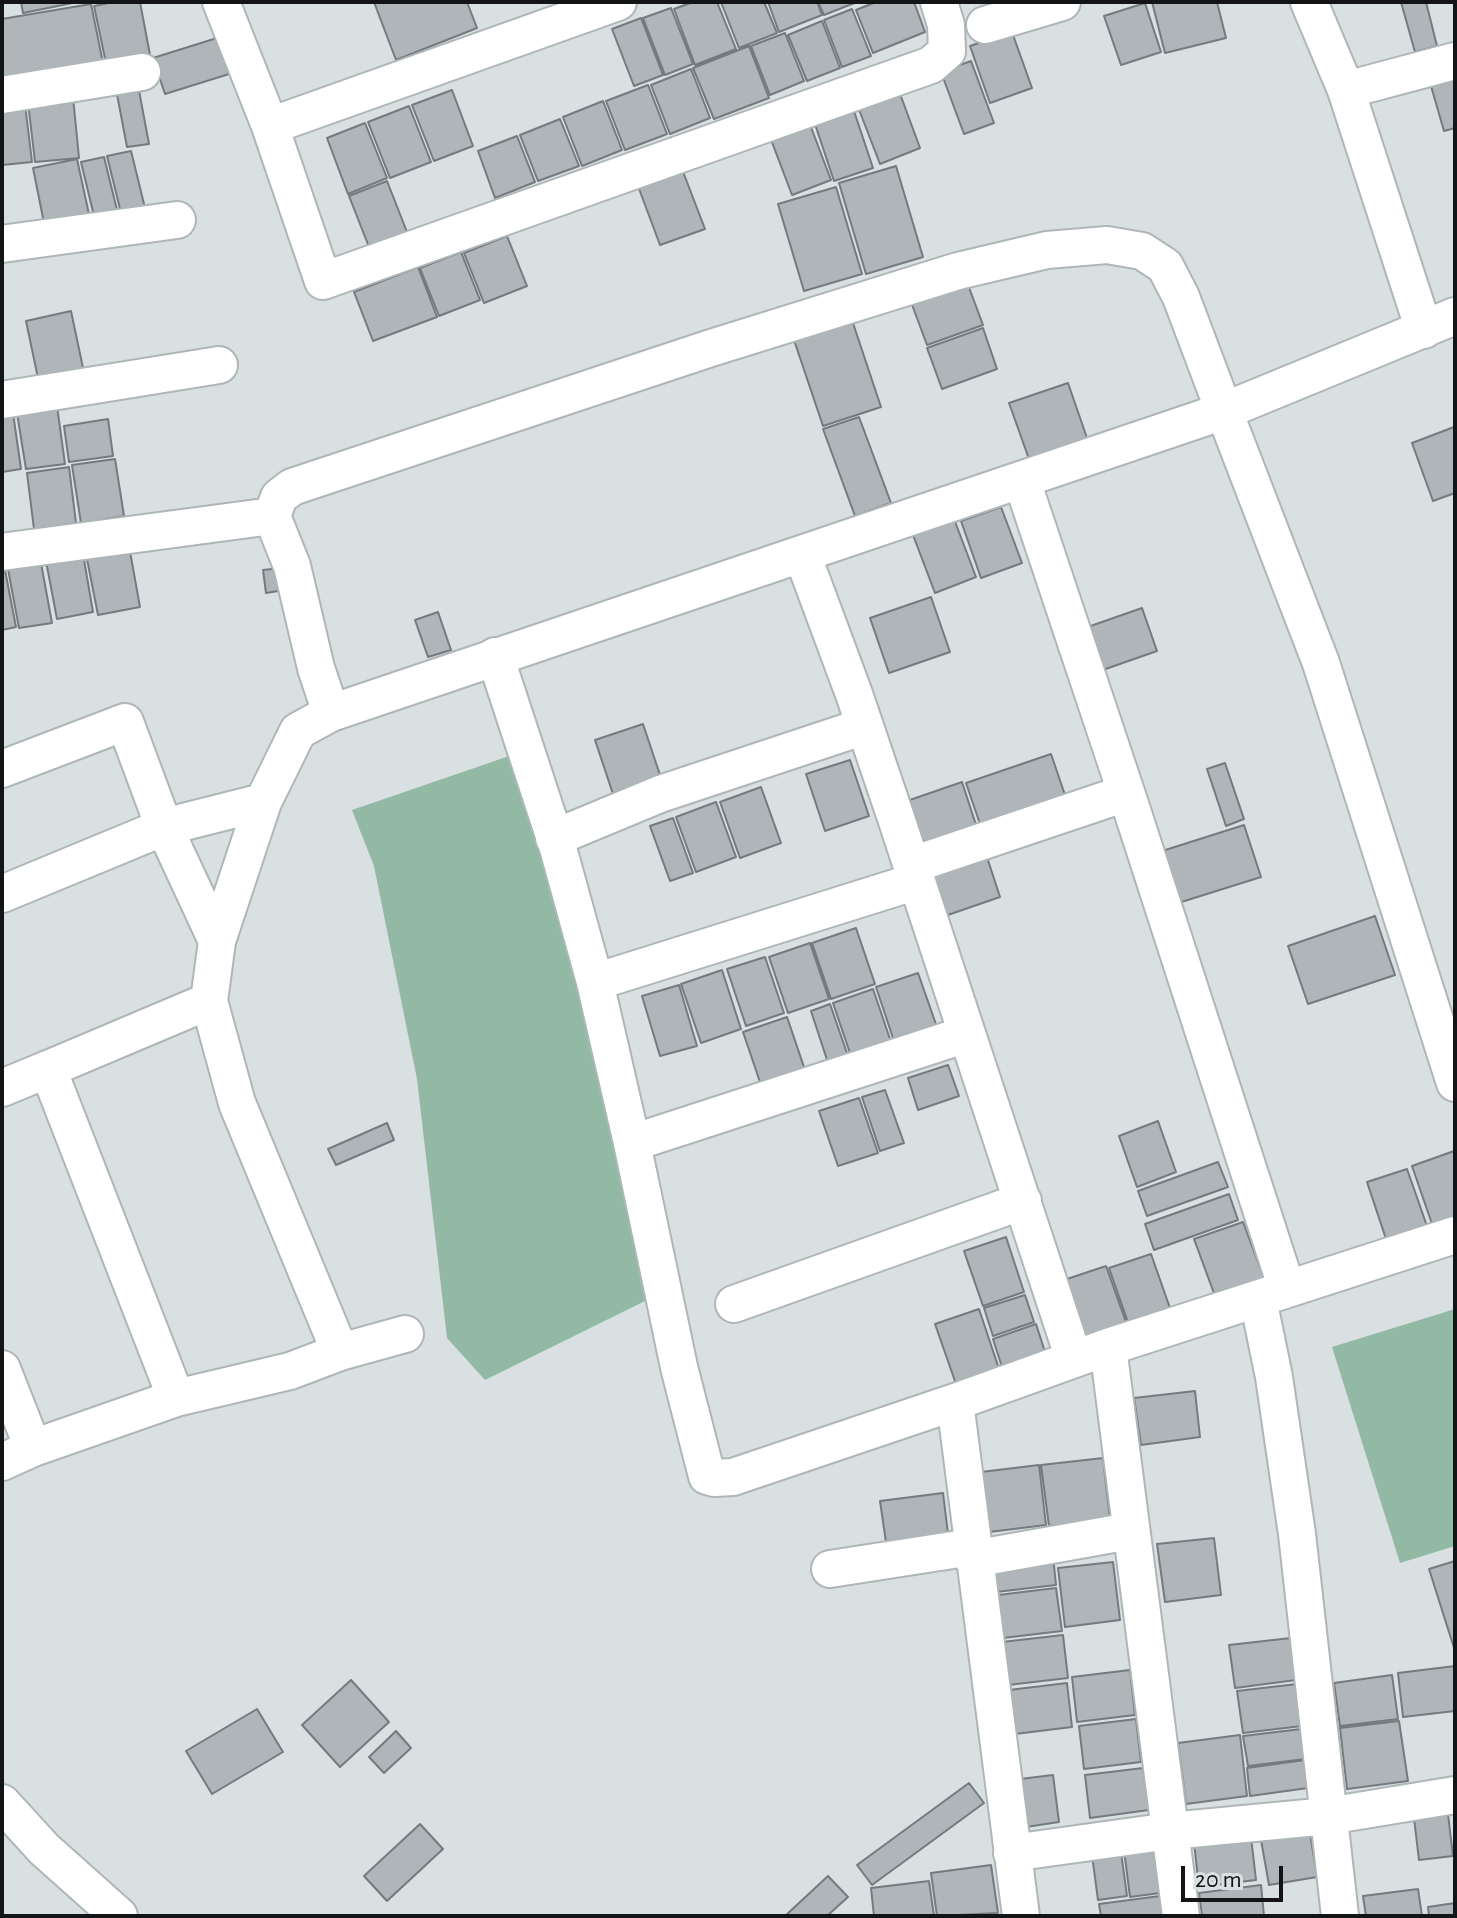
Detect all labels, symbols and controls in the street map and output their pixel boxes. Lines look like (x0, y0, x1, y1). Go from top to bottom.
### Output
scale bar (1185, 1850, 1287, 1900)
text: 20 m (1195, 1868, 1242, 1892)

